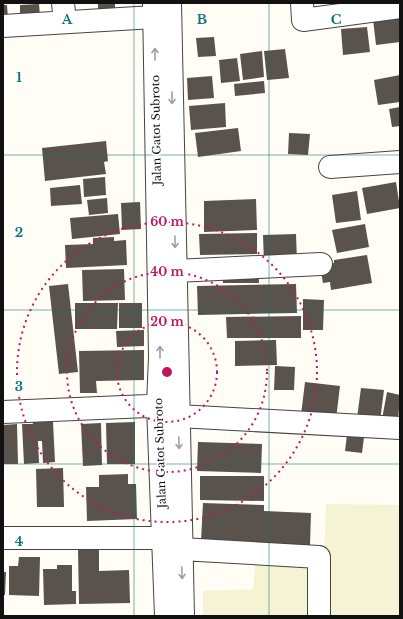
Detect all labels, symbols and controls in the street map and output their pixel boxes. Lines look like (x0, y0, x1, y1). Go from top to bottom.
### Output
text: A (61, 11, 73, 28)
text: B (197, 11, 207, 28)
text: C (331, 11, 342, 28)
one-way arrow (151, 48, 159, 61)
text: 1 (16, 69, 22, 86)
street label: Jalan Gatot Subroto (148, 75, 164, 187)
one-way arrow (168, 91, 176, 104)
text: 60 m (150, 214, 185, 229)
text: 2 (15, 224, 23, 241)
one-way arrow (171, 235, 179, 248)
text: 40 m (150, 264, 184, 279)
text: 20 m (150, 314, 184, 329)
one-way arrow (156, 346, 164, 359)
centre of rings (160, 365, 174, 379)
text: 3 (15, 378, 23, 395)
street label: Jalan Gatot Subroto (151, 398, 169, 510)
one-way arrow (175, 436, 182, 449)
text: 4 (15, 533, 24, 550)
one-way arrow (178, 566, 186, 579)

